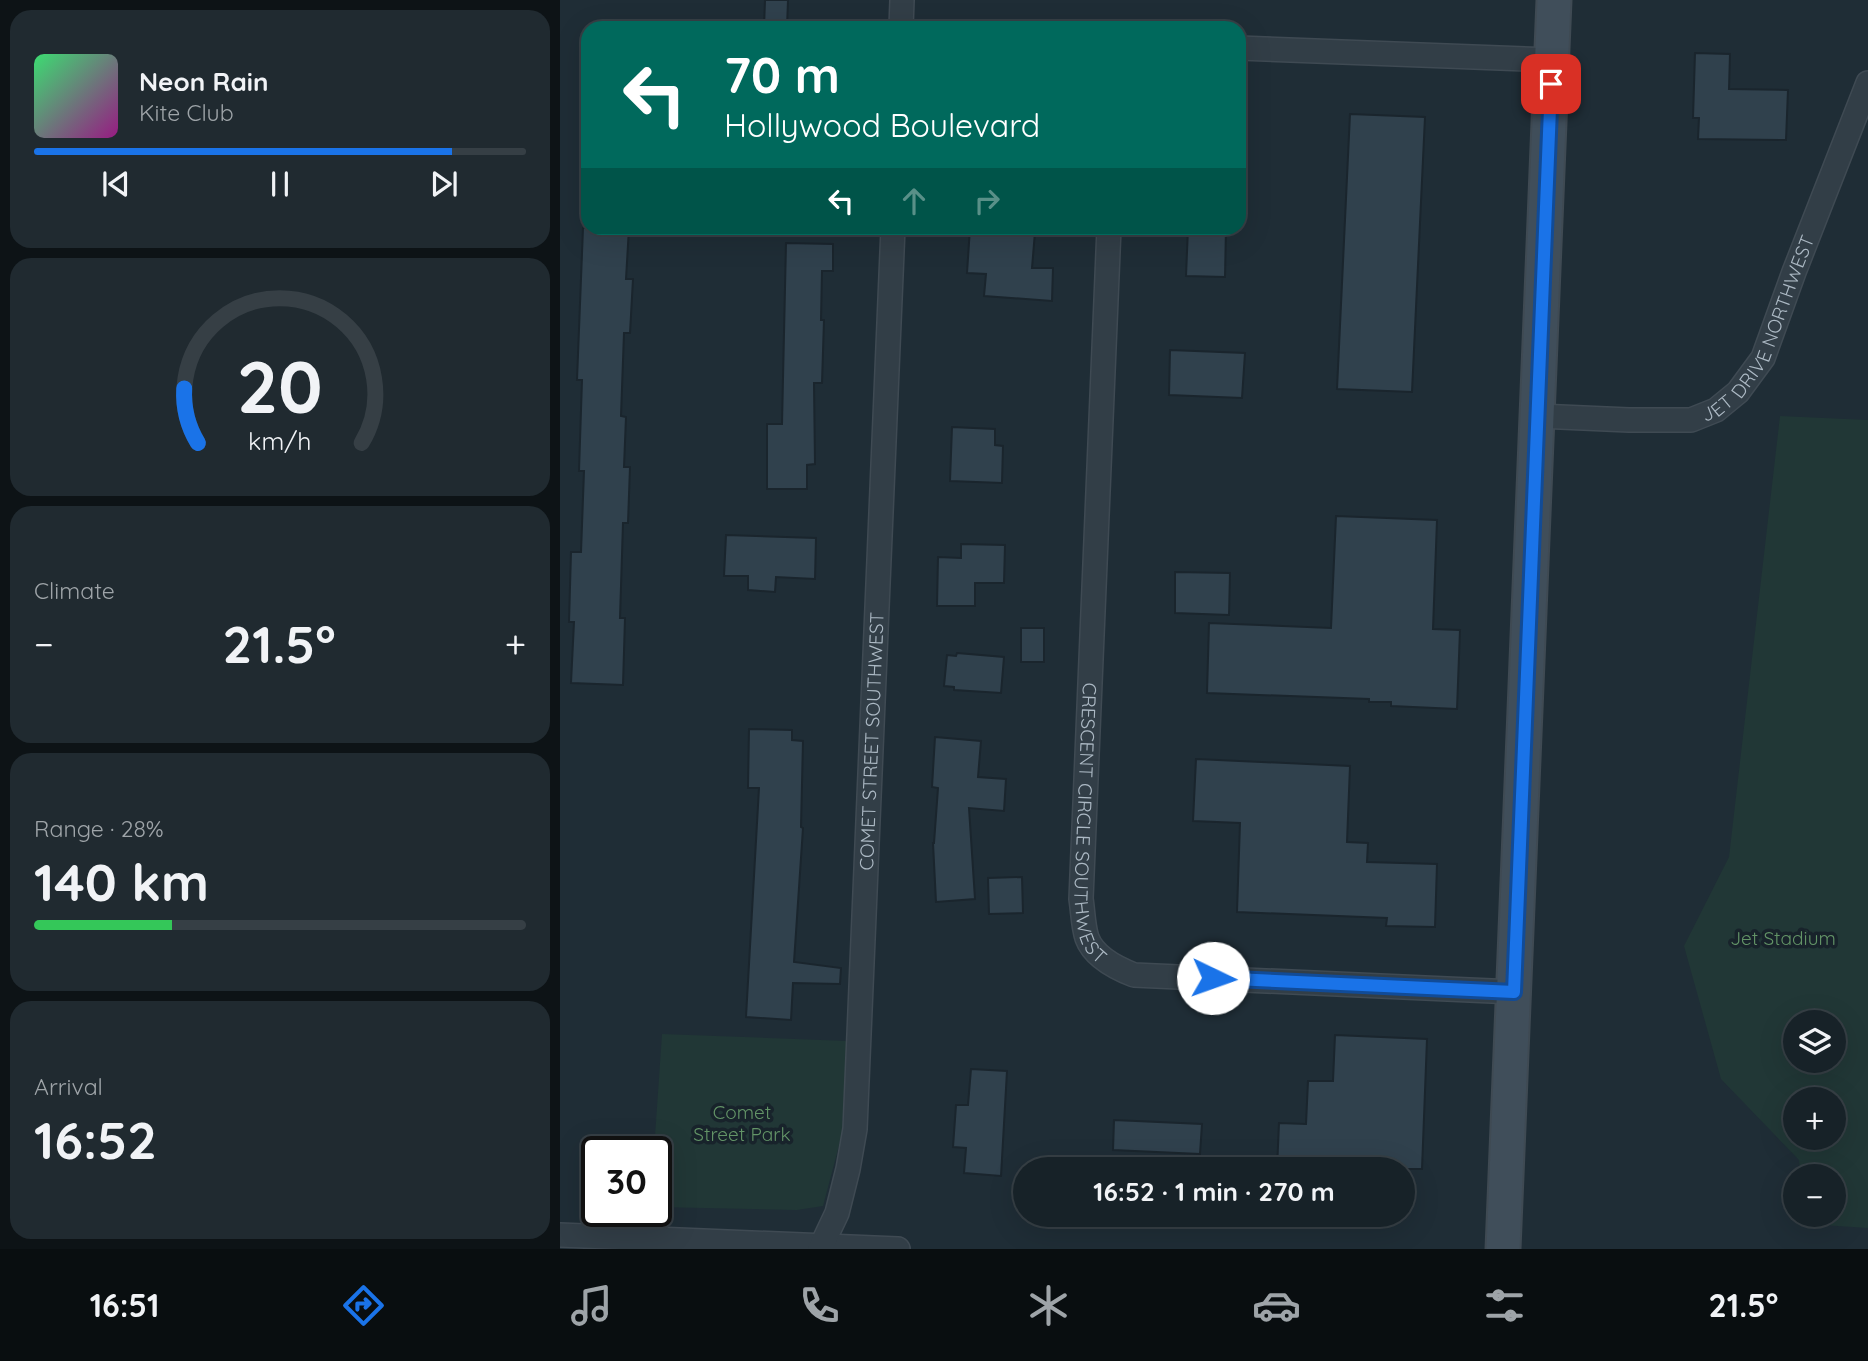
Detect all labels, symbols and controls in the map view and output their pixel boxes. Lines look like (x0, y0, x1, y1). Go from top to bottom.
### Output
text: 70 m (724, 44, 840, 105)
icon: left (609, 49, 700, 140)
pin (1521, 54, 1581, 114)
text: Neon Rain (139, 65, 268, 98)
icon: arrive (1532, 65, 1570, 103)
text: Kite Club (139, 98, 234, 127)
text: Hollywood Boulevard (724, 105, 1040, 145)
icon: previous (97, 165, 135, 203)
icon: pause (261, 165, 299, 203)
icon: next (425, 165, 463, 203)
icon: left (822, 182, 860, 220)
icon: ahead (895, 182, 933, 220)
icon: right (968, 182, 1006, 220)
street label: JET DRIVE NORTHWEST (1698, 232, 1819, 427)
text: 20 (237, 340, 323, 431)
text: km/h (248, 424, 312, 455)
text: Climate (34, 576, 115, 605)
text: 21.5° (223, 611, 336, 676)
street label: COMET STREET SOUTHWEST (854, 611, 889, 871)
text: − (34, 620, 54, 668)
text: + (505, 620, 526, 668)
street label: CRESCENT CIRCLE SOUTHWEST (1069, 682, 1112, 969)
text: Range · 28% (34, 814, 164, 843)
text: 140 km (34, 849, 209, 914)
park label: Jet Stadium (1730, 926, 1836, 950)
position arrow (1176, 941, 1250, 1015)
map controls (1783, 1010, 1846, 1227)
button: layers (1783, 1010, 1846, 1073)
text: Arrival (34, 1072, 103, 1101)
button: + (1783, 1087, 1846, 1150)
park label: Comet Street Park (693, 1100, 791, 1146)
text: 16:52 (34, 1107, 157, 1172)
speed limit sign: 30 (581, 1136, 672, 1227)
button: − (1783, 1164, 1846, 1227)
text: 16:52 · 1 min · 270 m (1093, 1175, 1335, 1208)
icon: directions (339, 1281, 388, 1330)
icon: music (567, 1281, 616, 1330)
icon: phone (795, 1281, 844, 1330)
icon: climate (1024, 1281, 1073, 1330)
icon: car (1252, 1281, 1301, 1330)
icon: filters (1480, 1281, 1529, 1330)
text: 16:51 (90, 1285, 159, 1325)
text: 21.5° (1709, 1285, 1778, 1325)

